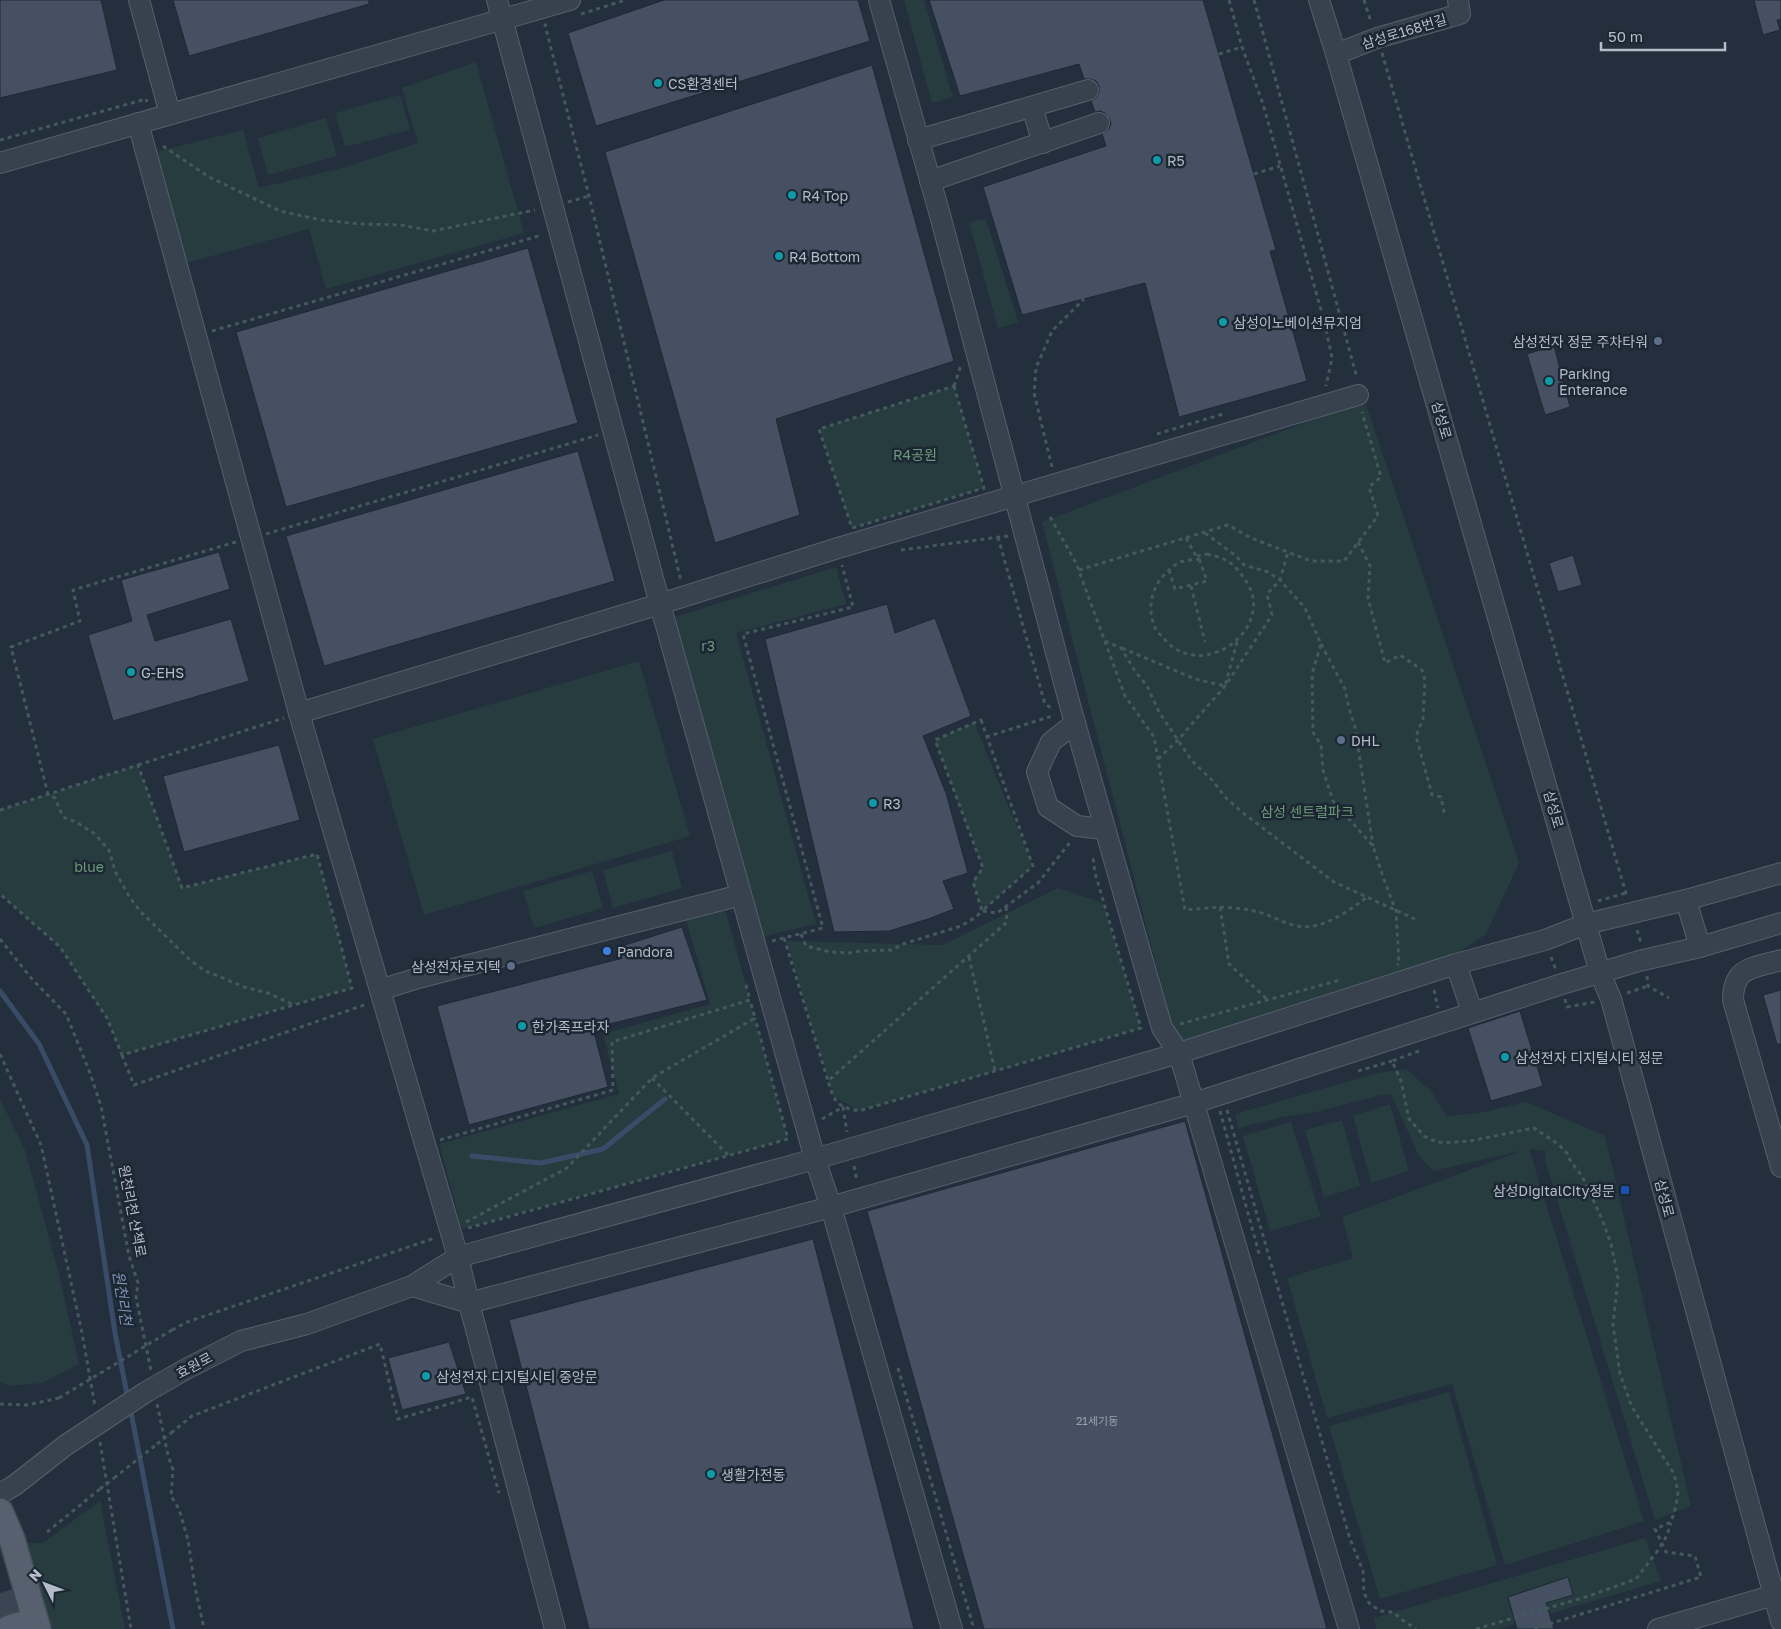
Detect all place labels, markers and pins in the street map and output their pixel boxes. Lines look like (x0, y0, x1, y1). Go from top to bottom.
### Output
place label: CS환경센터 (668, 75, 738, 92)
marker: CS환경센터 (652, 77, 664, 89)
place label: R5 (1167, 152, 1185, 169)
marker: R5 (1151, 154, 1163, 166)
place label: R4 Top (802, 187, 848, 204)
marker: R4 Top (786, 189, 798, 201)
place label: R4 Bottom (789, 248, 860, 265)
marker: R4 Bottom (773, 250, 785, 262)
place label: 삼성이노베이션뮤지엄 (1233, 314, 1362, 331)
marker: 삼성이노베이션뮤지엄 (1217, 316, 1229, 328)
place label: 삼성전자 정문 주차타워 (1512, 333, 1648, 350)
marker: 삼성전자 정문 주차타워 (1652, 335, 1664, 347)
place label: Parking Enterance (1559, 365, 1627, 398)
marker: Parking Enterance (1543, 375, 1555, 387)
place label: G-EHS (141, 664, 184, 681)
marker: G-EHS (125, 666, 137, 678)
place label: DHL (1351, 732, 1379, 749)
marker: DHL (1335, 734, 1347, 746)
place label: R3 (883, 795, 901, 812)
marker: R3 (867, 797, 879, 809)
place label: Pandora (617, 943, 673, 960)
marker: Pandora (601, 945, 613, 957)
place label: 삼성전자로지텍 (411, 958, 501, 975)
marker: 삼성전자로지텍 (505, 960, 517, 972)
place label: 한가족프라자 (532, 1018, 609, 1035)
marker: 한가족프라자 (516, 1020, 528, 1032)
place label: 삼성전자 디지털시티 정문 (1515, 1049, 1664, 1066)
marker: 삼성전자 디지털시티 정문 (1499, 1051, 1511, 1063)
place label: 삼성DigitalCity정문 (1493, 1182, 1615, 1199)
marker: 삼성DigitalCity정문 (1619, 1184, 1631, 1196)
place label: 삼성전자 디지털시티 중앙문 (436, 1368, 598, 1385)
marker: 삼성전자 디지털시티 중앙문 (420, 1370, 432, 1382)
place label: 생활가전동 (721, 1466, 786, 1483)
marker: 생활가전동 (705, 1468, 717, 1480)

